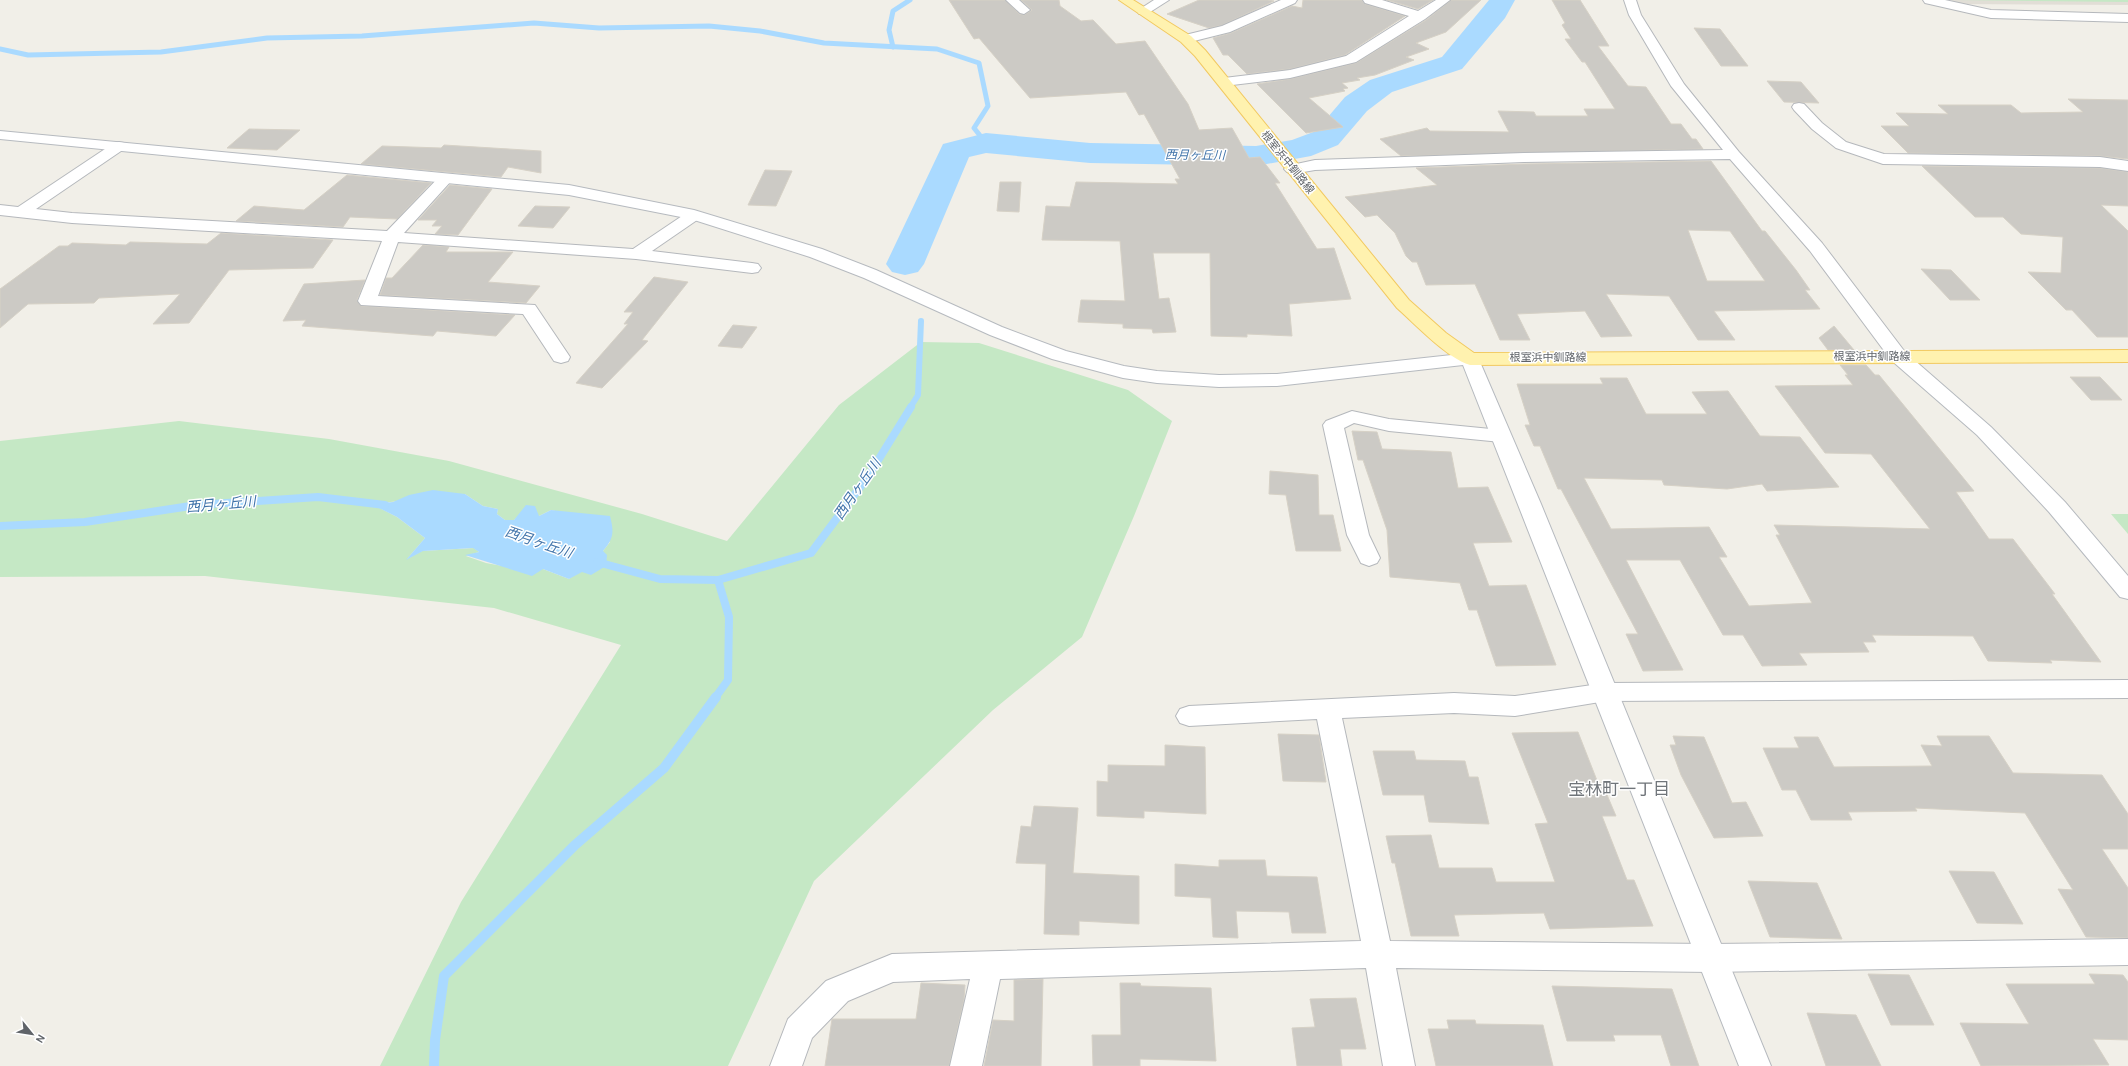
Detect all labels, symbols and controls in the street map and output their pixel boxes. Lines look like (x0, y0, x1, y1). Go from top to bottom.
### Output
street label: 根室浜中釧路線 (1258, 128, 1317, 196)
water label: 西月ヶ丘川 (1165, 147, 1227, 163)
street label: 根室浜中釧路線 (1834, 350, 1911, 363)
street label: 根室浜中釧路線 (1510, 351, 1587, 364)
water label: 西月ヶ丘川 (830, 454, 886, 523)
water label: 西月ヶ丘川 (185, 493, 259, 516)
water label: 西月ヶ丘川 (503, 523, 577, 563)
district label: 宝林町一丁目 (1568, 779, 1670, 799)
north arrow (12, 1014, 52, 1054)
text: N (33, 1032, 48, 1045)

